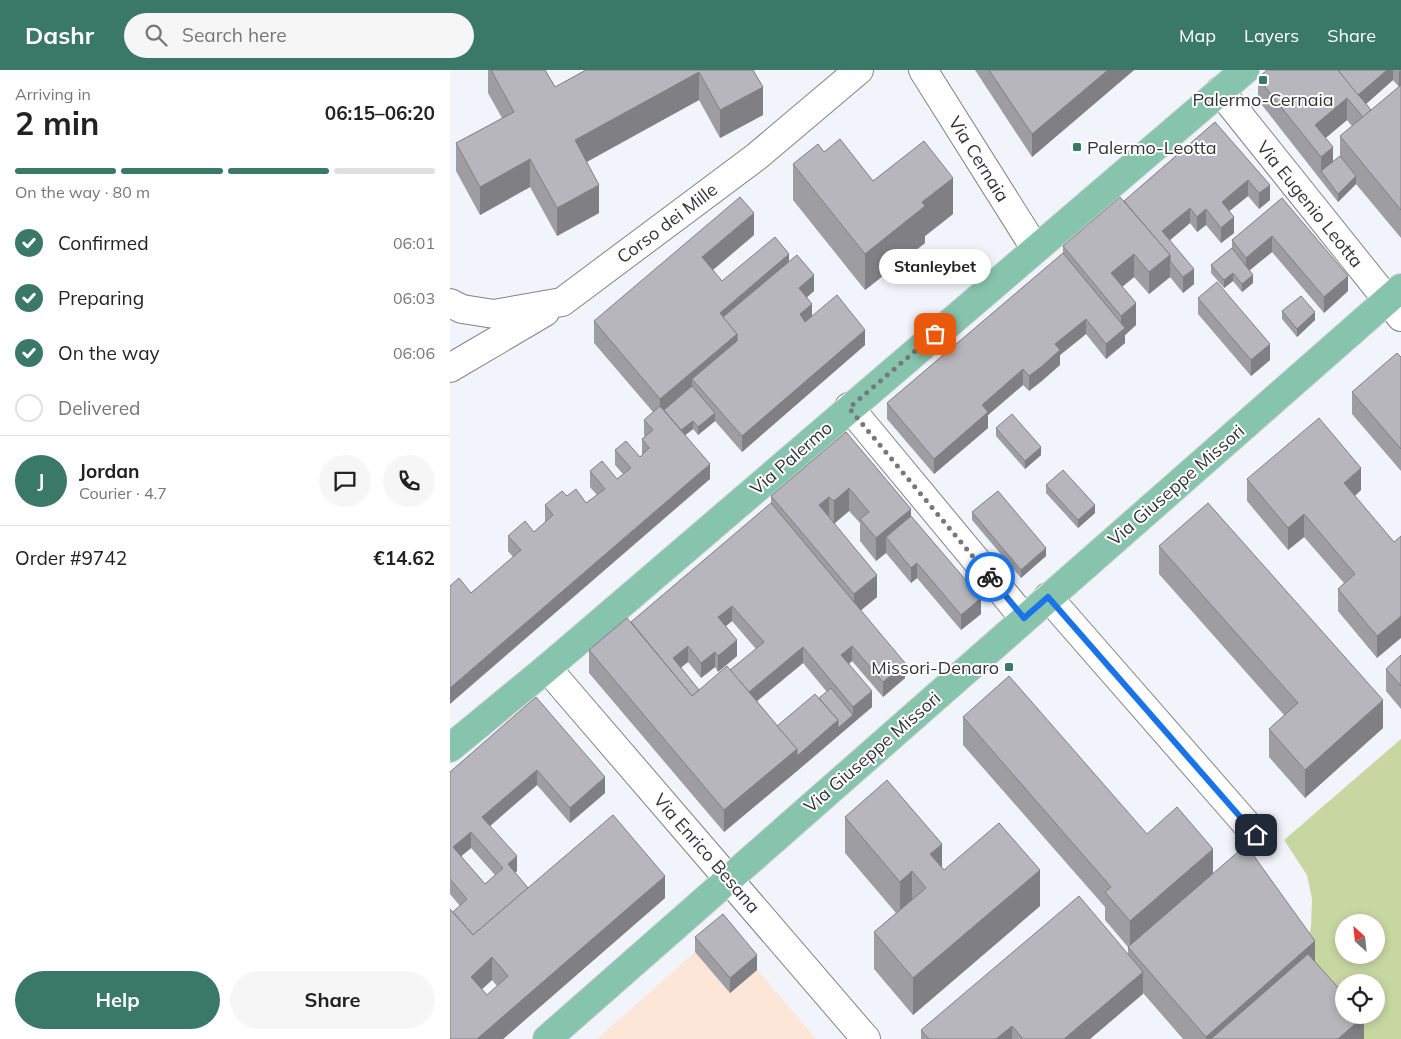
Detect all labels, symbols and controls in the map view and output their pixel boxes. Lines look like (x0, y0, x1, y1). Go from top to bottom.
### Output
search box (124, 13, 474, 58)
text: Dashr (25, 20, 94, 50)
icon: search (142, 21, 170, 49)
text: Search here (182, 23, 287, 47)
text: Map (1179, 24, 1216, 47)
text: Layers (1244, 24, 1299, 47)
text: Share (1327, 24, 1376, 47)
marker: Palermo-Cernaia (1257, 74, 1269, 86)
text: Arriving in (15, 84, 91, 104)
place label: Palermo-Cernaia (1192, 88, 1334, 111)
text: 06:15–06:20 (325, 101, 435, 125)
text: 2 min (15, 103, 99, 143)
street label: Via Cernaia (944, 112, 1014, 206)
place label: Palermo-Leotta (1087, 136, 1217, 159)
street label: Via Eugenio Leotta (1252, 136, 1368, 272)
marker: Palermo-Leotta (1071, 141, 1083, 153)
street label: Corso dei Mille (612, 178, 722, 268)
text: On the way · 80 m (15, 182, 150, 202)
icon: check (15, 229, 43, 257)
text: Confirmed (58, 231, 149, 255)
text: 06:01 (393, 233, 435, 253)
callout: Stanleybet (879, 249, 991, 284)
text: Stanleybet (894, 256, 976, 276)
icon: check (15, 284, 43, 312)
text: Preparing (58, 286, 144, 310)
text: 06:03 (393, 288, 435, 308)
pin (914, 313, 956, 355)
icon: bag (921, 320, 949, 348)
icon: check (15, 339, 43, 367)
text: On the way (58, 341, 160, 365)
text: 06:06 (393, 343, 435, 363)
text: Delivered (58, 396, 140, 420)
street label: Via Palermo (745, 416, 837, 500)
street label: Via Giuseppe Missori (1103, 419, 1249, 551)
button: chat (319, 455, 371, 507)
button: phone (383, 455, 435, 507)
text: Jordan (79, 459, 139, 483)
text: J (38, 469, 44, 493)
text: Courier · 4.7 (79, 483, 167, 503)
text: Order #9742 (15, 546, 127, 570)
text: €14.62 (373, 546, 435, 570)
courier (965, 552, 1015, 602)
icon: bike (976, 563, 1004, 591)
place label: Missori-Denaro (871, 656, 999, 679)
marker: Missori-Denaro (1003, 661, 1015, 673)
street label: Via Giuseppe Missori (799, 686, 945, 818)
street label: Via Enrico Besana (649, 788, 765, 918)
pin (1235, 814, 1277, 856)
icon: home (1242, 821, 1270, 849)
north arrow (1335, 914, 1385, 964)
map controls (1335, 914, 1385, 1024)
button: Help (15, 971, 220, 1029)
button: Share (230, 971, 435, 1029)
button: locate (1335, 974, 1385, 1024)

